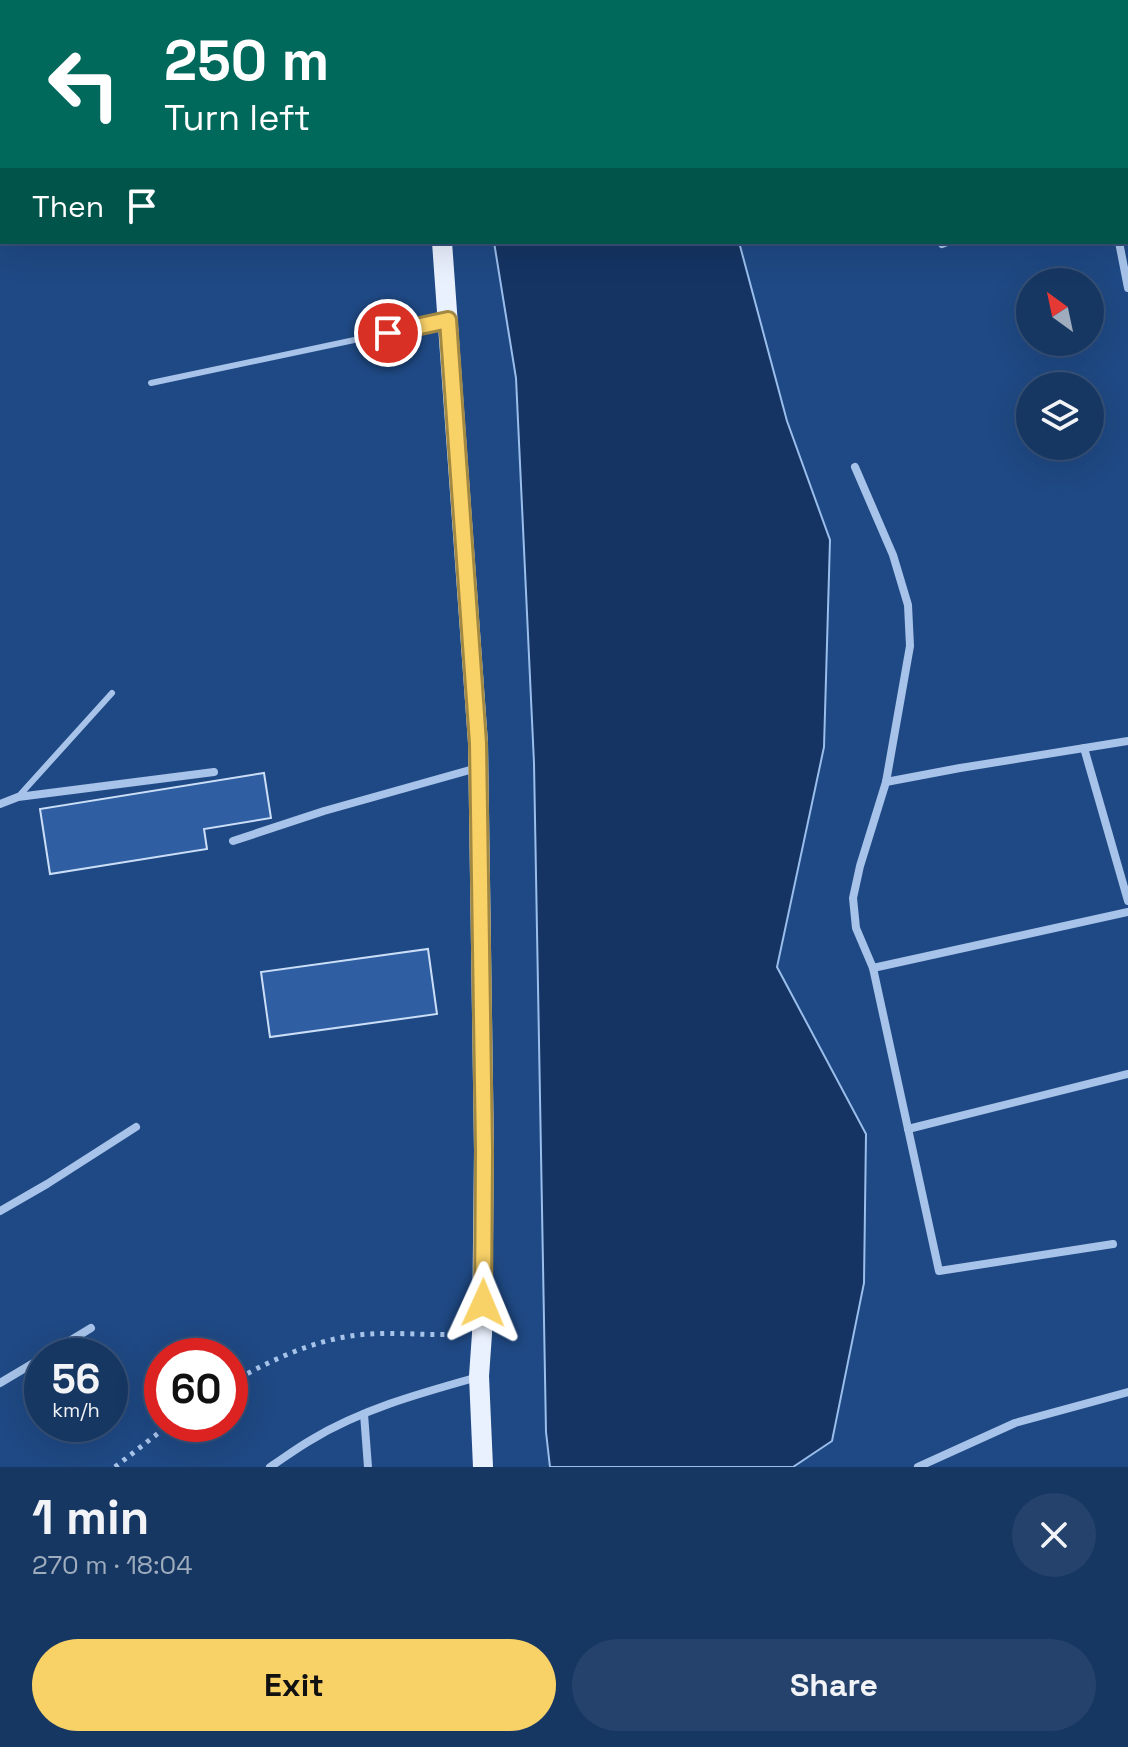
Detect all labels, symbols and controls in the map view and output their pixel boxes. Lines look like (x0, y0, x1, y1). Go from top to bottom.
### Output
text: 250 m (164, 25, 329, 96)
icon: left (32, 32, 136, 136)
text: Turn left (164, 95, 311, 141)
icon: arrive (120, 184, 164, 228)
text: Then (32, 187, 104, 226)
north arrow (1016, 268, 1104, 356)
map controls (1016, 268, 1104, 460)
pin (354, 299, 422, 367)
icon: arrive (366, 311, 410, 355)
button: layers (1016, 372, 1104, 460)
position arrow (441, 1261, 525, 1345)
speed limit sign: 60 (144, 1338, 248, 1442)
text: 56 (52, 1354, 100, 1405)
text: km/h (52, 1397, 100, 1423)
text: 1 min (32, 1487, 149, 1548)
button: close (1012, 1493, 1096, 1577)
text: 270 m · 18:04 (32, 1548, 192, 1582)
button: Exit (32, 1639, 556, 1731)
button: Share (572, 1639, 1096, 1731)

